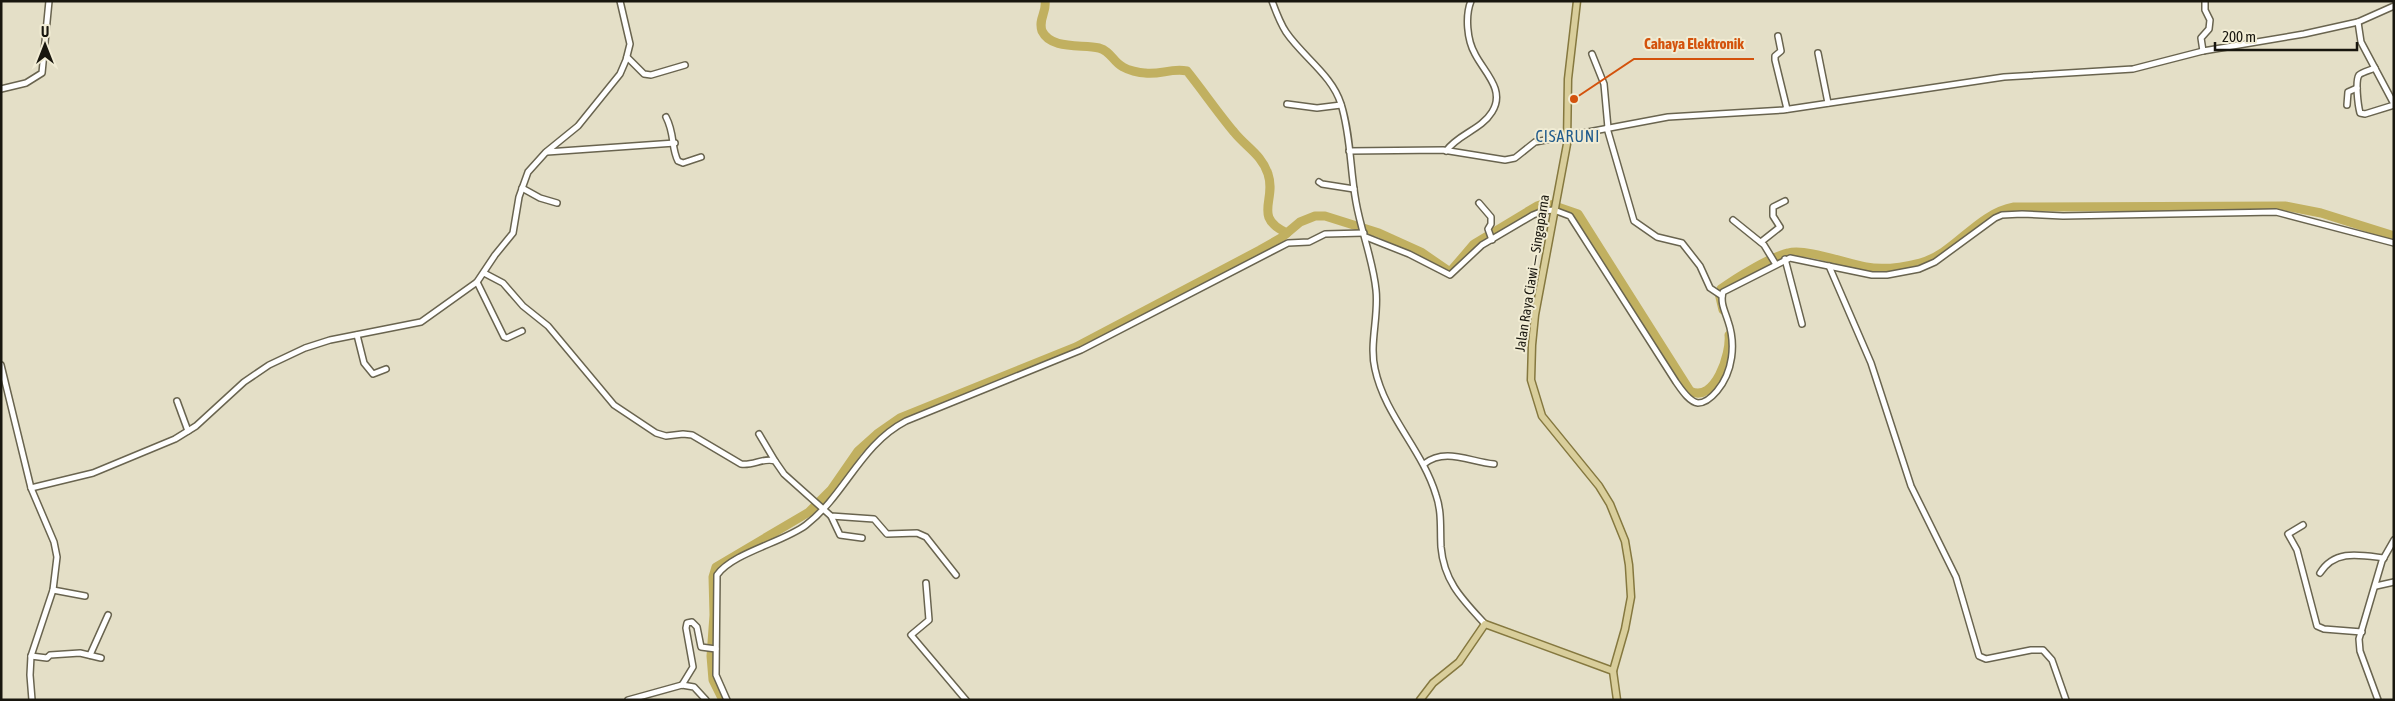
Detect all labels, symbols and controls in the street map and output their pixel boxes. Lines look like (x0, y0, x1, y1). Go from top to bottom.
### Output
north arrow (20, 20, 70, 70)
scale bar (2215, 20, 2358, 52)
text: U (41, 24, 49, 40)
text: 200 m (2222, 28, 2256, 45)
callout: Cahaya Elektronik (1634, 29, 1754, 59)
text: Cahaya Elektronik (1644, 35, 1744, 52)
district label: CISARUNI (1536, 127, 1600, 145)
street label: Jalan Raya Ciawi — Singaparna (1512, 193, 1552, 353)

